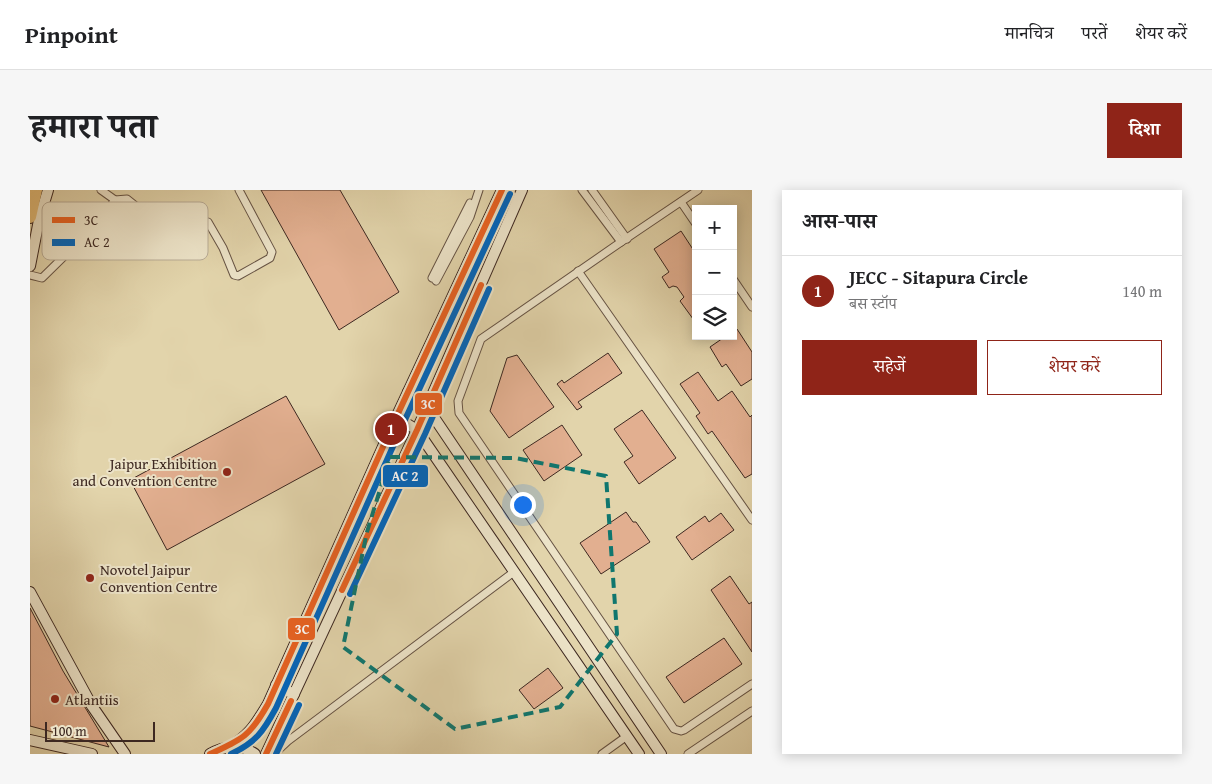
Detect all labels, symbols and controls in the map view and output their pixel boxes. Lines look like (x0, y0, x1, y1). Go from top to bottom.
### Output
text: Pinpoint (25, 17, 118, 52)
text: मानचित्र (1005, 19, 1054, 46)
text: परतें (1082, 19, 1107, 46)
text: शेयर करें (1135, 19, 1187, 46)
text: हमारा पता (30, 100, 157, 151)
button: दिशा (1107, 103, 1182, 158)
legend (42, 202, 208, 260)
map controls (692, 205, 737, 340)
button: + (692, 205, 737, 250)
text: आस-पास (802, 205, 876, 236)
text: 3C (84, 210, 99, 230)
text: AC 2 (84, 232, 110, 252)
button: − (692, 250, 737, 295)
text: JECC - Sitapura Circle (849, 263, 1028, 291)
text: 1 (814, 279, 822, 303)
text: 140 m (1122, 279, 1162, 303)
text: बस स्टॉप (849, 291, 897, 315)
button: layers (692, 295, 737, 340)
button: सहेजें (802, 340, 977, 395)
button: शेयर करें (987, 340, 1162, 395)
line badge: 3C (414, 392, 443, 416)
text: 3C (420, 394, 436, 414)
pin: 1 (375, 410, 407, 448)
place label: Jaipur Exhibition and Convention Centre (73, 453, 218, 491)
line badge: AC 2 (382, 464, 429, 488)
marker: Jaipur Exhibition and Convention Centre (221, 466, 233, 478)
text: AC 2 (392, 466, 419, 486)
your location (510, 492, 536, 518)
place label: Novotel Jaipur Convention Centre (100, 559, 218, 597)
marker: Novotel Jaipur Convention Centre (84, 572, 96, 584)
line badge: 3C (287, 617, 316, 641)
text: 3C (294, 619, 310, 639)
place label: Atlantiis (65, 689, 119, 710)
marker: Atlantiis (49, 693, 61, 705)
scale bar (45, 719, 155, 742)
text: 100 m (52, 721, 87, 741)

